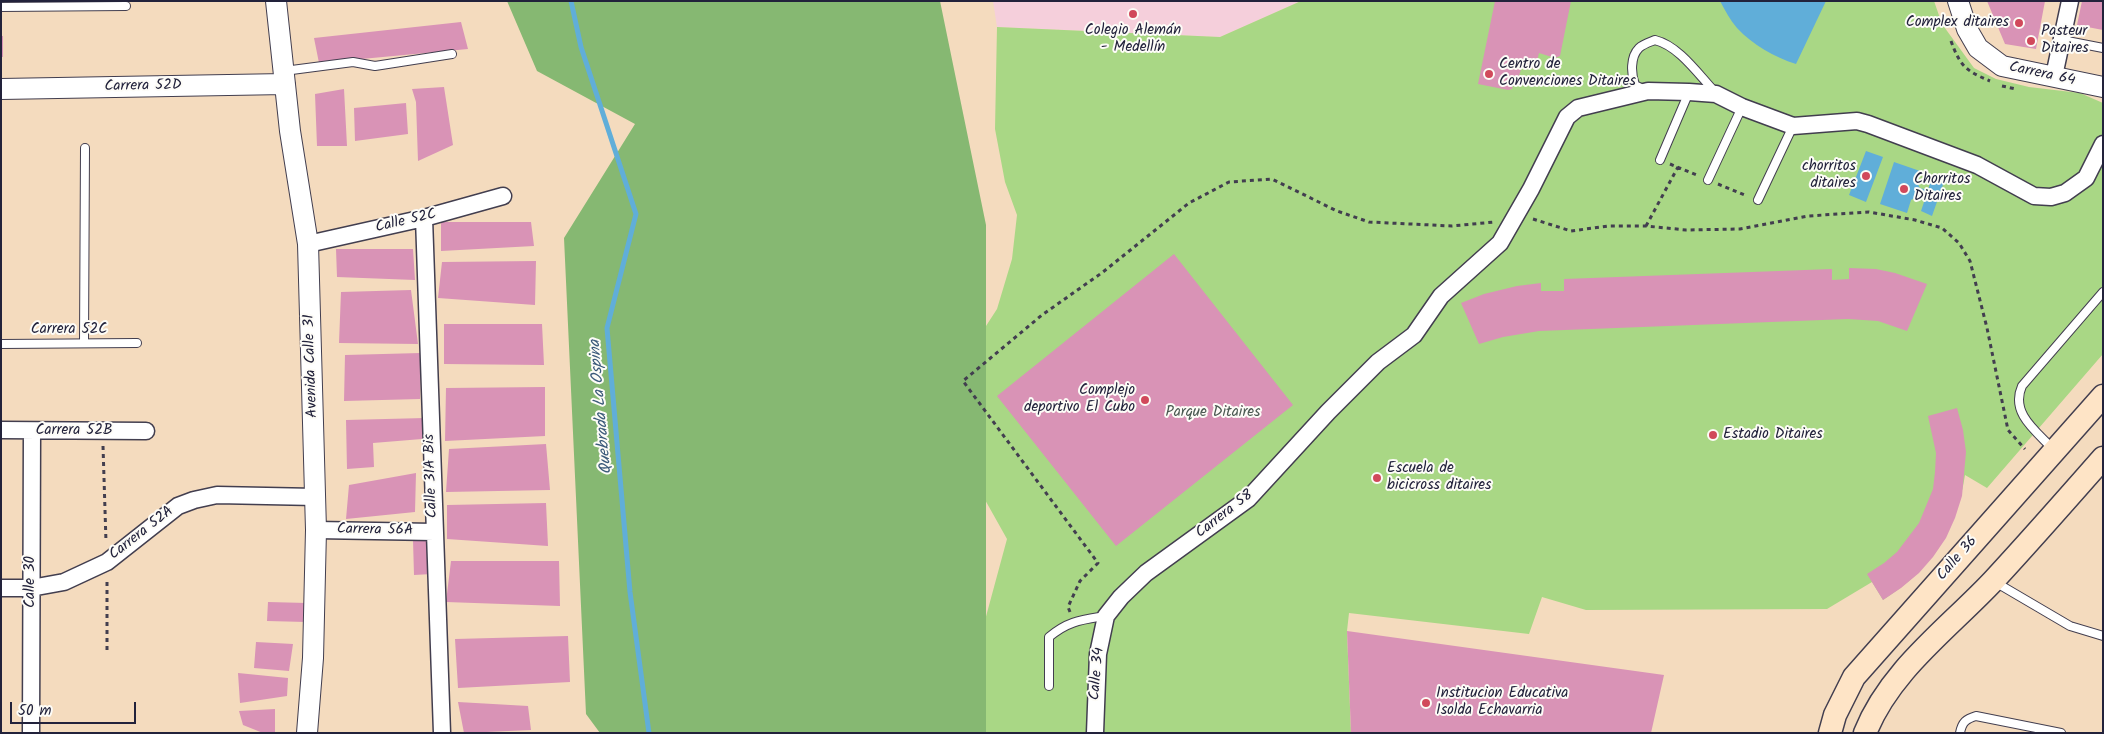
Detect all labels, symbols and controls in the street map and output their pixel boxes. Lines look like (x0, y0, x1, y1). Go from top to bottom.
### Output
marker: Colegio Alemán - Medellín (1127, 8, 1139, 20)
place label: Complex ditaires (1906, 14, 2009, 32)
marker: Complex ditaires (2013, 17, 2025, 29)
place label: Colegio Alemán - Medellín (1085, 22, 1181, 57)
place label: Pasteur Ditaires (2041, 23, 2089, 58)
marker: Pasteur Ditaires (2025, 35, 2037, 47)
place label: Centro de Convenciones Ditaires (1499, 56, 1636, 91)
street label: Carrera 64 (2007, 59, 2077, 91)
marker: Centro de Convenciones Ditaires (1483, 68, 1495, 80)
street label: Carrera 52D (104, 77, 182, 97)
place label: chorritos ditaires (1802, 158, 1856, 193)
marker: chorritos ditaires (1860, 170, 1872, 182)
place label: Chorritos Ditaires (1914, 171, 1970, 206)
marker: Chorritos Ditaires (1898, 183, 1910, 195)
street label: Calle 52C (374, 206, 438, 238)
street label: Avenida Calle 31 (301, 314, 323, 418)
street label: Carrera 52C (31, 321, 107, 339)
water label: Quebrada La Ospina (587, 339, 617, 475)
place label: Complejo deportivo El Cubo (1024, 382, 1135, 417)
marker: Complejo deportivo El Cubo (1139, 394, 1151, 406)
park label: Parque Ditaires (1166, 404, 1260, 422)
street label: Carrera 52B (35, 422, 113, 440)
place label: Estadio Ditaires (1723, 426, 1823, 444)
marker: Estadio Ditaires (1707, 429, 1719, 441)
street label: Calle 31A Bis (422, 434, 442, 518)
place label: Escuela de bicicross ditaires (1387, 460, 1491, 495)
marker: Escuela de bicicross ditaires (1371, 472, 1383, 484)
street label: Carrera 58 (1193, 487, 1257, 543)
street label: Carrera 52A (106, 503, 178, 565)
street label: Carrera 56A (337, 521, 413, 541)
street label: Calle 36 (1934, 533, 1982, 585)
street label: Calle 30 (22, 556, 40, 608)
street label: Calle 34 (1087, 647, 1109, 701)
place label: Institucion Educativa Isolda Echavarria (1436, 685, 1568, 720)
scale bar (12, 692, 139, 724)
marker: Institucion Educativa Isolda Echavarria (1420, 697, 1432, 709)
text: 50 m (18, 699, 52, 723)

